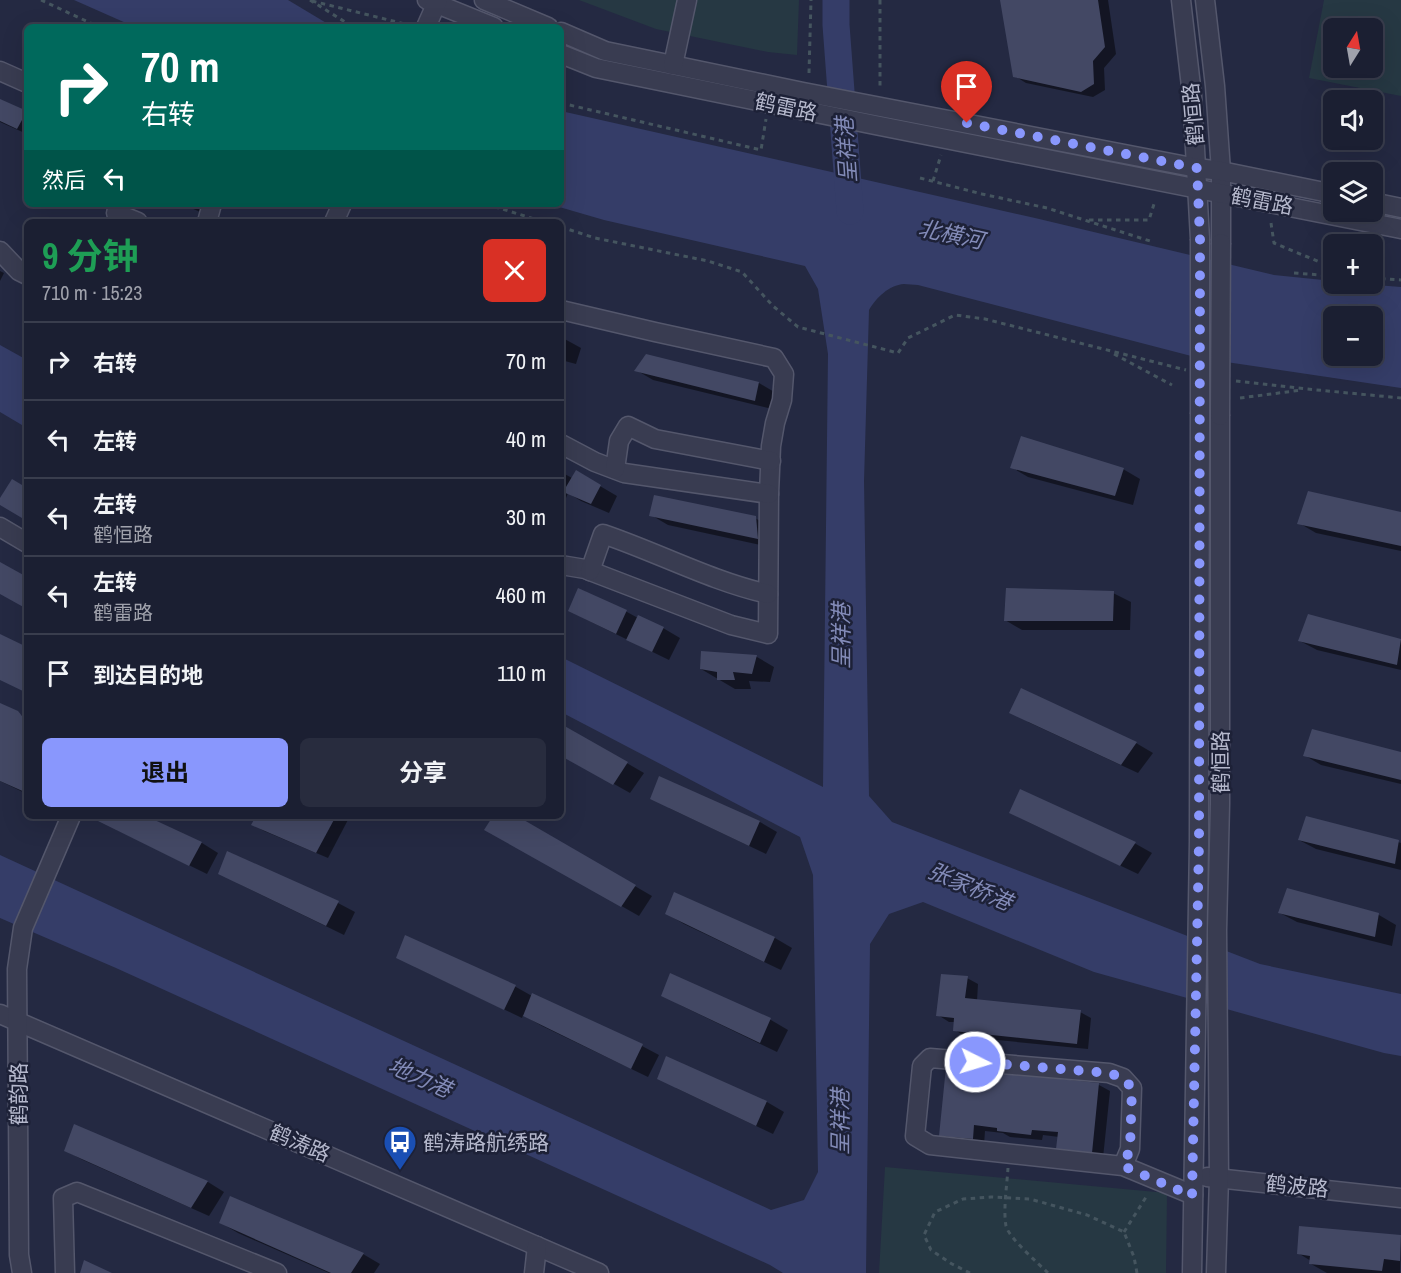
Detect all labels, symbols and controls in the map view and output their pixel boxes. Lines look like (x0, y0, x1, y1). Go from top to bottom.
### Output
north arrow (1323, 18, 1383, 78)
map controls (1323, 18, 1383, 366)
text: 70 m (141, 39, 220, 95)
icon: right (42, 48, 120, 126)
pin (941, 61, 992, 123)
icon: arrive (950, 70, 983, 103)
street label: 鹤恒路 (1176, 81, 1210, 147)
street label: 鹤雷路 (752, 86, 820, 128)
button: sound (1323, 90, 1383, 150)
text: 右转 (141, 96, 195, 132)
water label: 呈祥港 (829, 113, 863, 184)
icon: left (98, 162, 131, 195)
button: layers (1323, 162, 1383, 222)
text: 然后 (42, 165, 86, 195)
street label: 鹤雷路 (1228, 181, 1296, 221)
water label: 北横河 (916, 212, 990, 256)
text: 9 分钟 (42, 232, 139, 280)
button: + (1323, 234, 1383, 294)
button: close (483, 239, 546, 302)
text: 710 m · 15:23 (42, 279, 142, 306)
button: − (1323, 306, 1383, 366)
icon: right (42, 345, 75, 378)
text: 70 m (506, 346, 546, 376)
text: 右转 (93, 348, 137, 378)
icon: left (42, 423, 75, 456)
text: 40 m (506, 424, 546, 454)
text: 左转 (93, 426, 137, 456)
text: 左转 (93, 489, 137, 519)
icon: left (42, 501, 75, 534)
text: 30 m (506, 502, 546, 532)
text: 鹤恒路 (93, 521, 153, 548)
text: 左转 (93, 567, 137, 597)
icon: left (42, 579, 75, 612)
text: 460 m (496, 580, 546, 610)
text: 鹤雷路 (93, 599, 153, 626)
water label: 呈祥港 (826, 600, 856, 669)
icon: arrive (42, 657, 75, 690)
text: 110 m (497, 658, 546, 688)
text: 到达目的地 (93, 660, 203, 690)
street label: 鹤恒路 (1206, 731, 1235, 794)
button: 退出 (42, 738, 288, 807)
button: 分享 (300, 738, 546, 807)
water label: 张家桥港 (924, 855, 1019, 918)
position arrow (943, 1030, 1007, 1094)
water label: 地力港 (384, 1050, 459, 1105)
street label: 鹤韵路 (4, 1063, 33, 1126)
water label: 呈祥港 (825, 1086, 855, 1155)
street label: 鹤涛路 (265, 1117, 335, 1169)
bus stop icon: 鹤涛路航绣路 (382, 1124, 418, 1171)
place label: 鹤涛路航绣路 (423, 1128, 549, 1157)
street label: 鹤波路 (1264, 1168, 1330, 1204)

